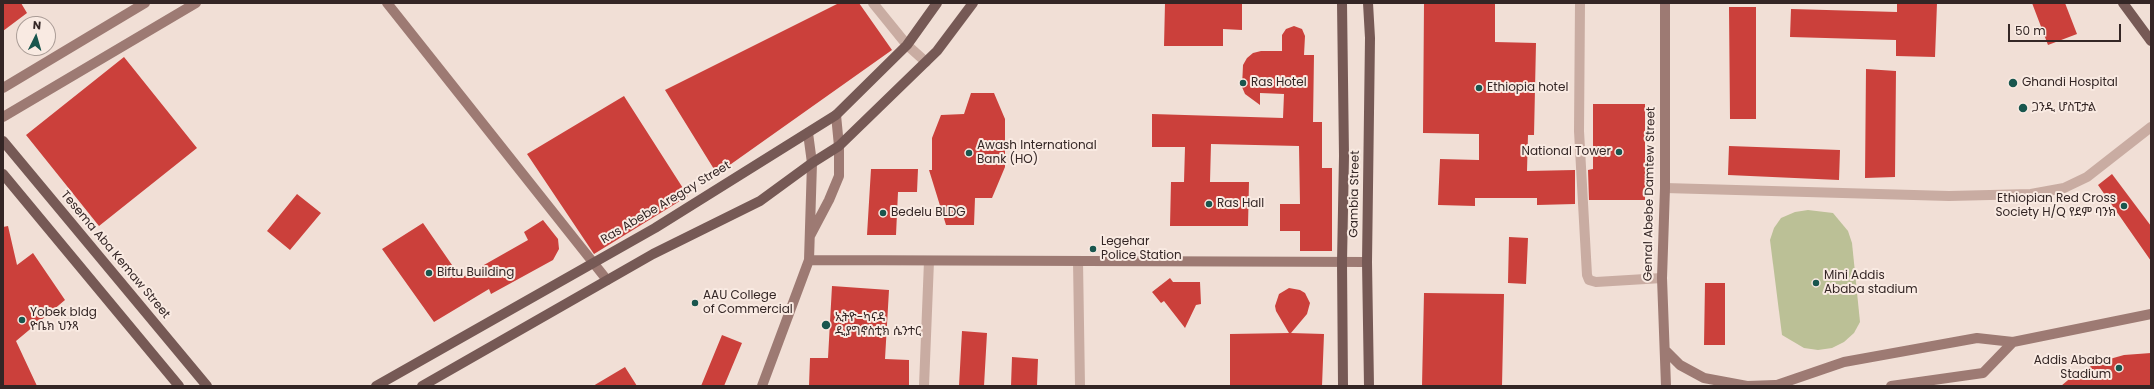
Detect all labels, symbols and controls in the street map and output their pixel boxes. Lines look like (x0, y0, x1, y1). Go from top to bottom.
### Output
north arrow (16, 16, 56, 56)
scale bar (2010, 16, 2123, 42)
text: N (32, 17, 42, 33)
text: 50 m (2015, 22, 2046, 39)
place label: Ras Hotel (1251, 76, 1307, 90)
place label: Ghandi Hospital (2022, 76, 2118, 90)
marker: Ghandi Hospital (2007, 77, 2019, 89)
marker: Ras Hotel (1238, 78, 1248, 88)
place label: Ethiopia hotel (1487, 81, 1568, 95)
marker: Ethiopia hotel (1474, 83, 1484, 93)
place label: ጋንዲ ሆስፒታል (2032, 101, 2096, 115)
marker: ጋንዲ ሆስፒታል (2017, 102, 2029, 114)
street label: Genral Abebe Damtew Street (1641, 107, 1659, 281)
place label: Awash International Bank (HO) (977, 139, 1097, 167)
place label: National Tower (1522, 145, 1611, 159)
marker: National Tower (1614, 147, 1624, 157)
marker: Awash International Bank (HO) (964, 148, 974, 158)
street label: Gambia Street (1347, 150, 1363, 238)
street label: Ras Abebe Aregay Street (599, 159, 733, 247)
street label: Tesema Aba Kemaw Street (57, 188, 173, 322)
place label: Ethiopian Red Cross Society H/Q የደም ባንክ (1996, 192, 2116, 220)
place label: Ras Hall (1217, 197, 1264, 211)
marker: Ras Hall (1204, 199, 1214, 209)
marker: Ethiopian Red Cross Society H/Q የደም ባንክ (2119, 201, 2129, 211)
place label: Bedelu BLDG (891, 206, 966, 220)
marker: Bedelu BLDG (878, 208, 888, 218)
place label: Legehar Police Station (1101, 235, 1182, 263)
marker: Legehar Police Station (1088, 244, 1098, 254)
place label: Biftu Building (437, 266, 514, 280)
marker: Biftu Building (424, 268, 434, 278)
place label: Mini Addis Ababa stadium (1824, 269, 1918, 297)
marker: Mini Addis Ababa stadium (1811, 278, 1821, 288)
place label: AAU College of Commercial (703, 289, 793, 317)
marker: AAU College of Commercial (690, 298, 700, 308)
place label: Yobek bldg ዮቤክ ህንጻ (30, 306, 97, 334)
place label: ኢትዮ-ካናዳ ዲያግኖስቲክ ሴንተር (835, 311, 921, 339)
marker: Yobek bldg ዮቤክ ህንጻ (17, 315, 27, 325)
marker: ኢትዮ-ካናዳ ዲያግኖስቲክ ሴንተር (820, 319, 832, 331)
place label: Addis Ababa Stadium (2034, 354, 2111, 382)
marker: Addis Ababa Stadium (2114, 363, 2124, 373)

